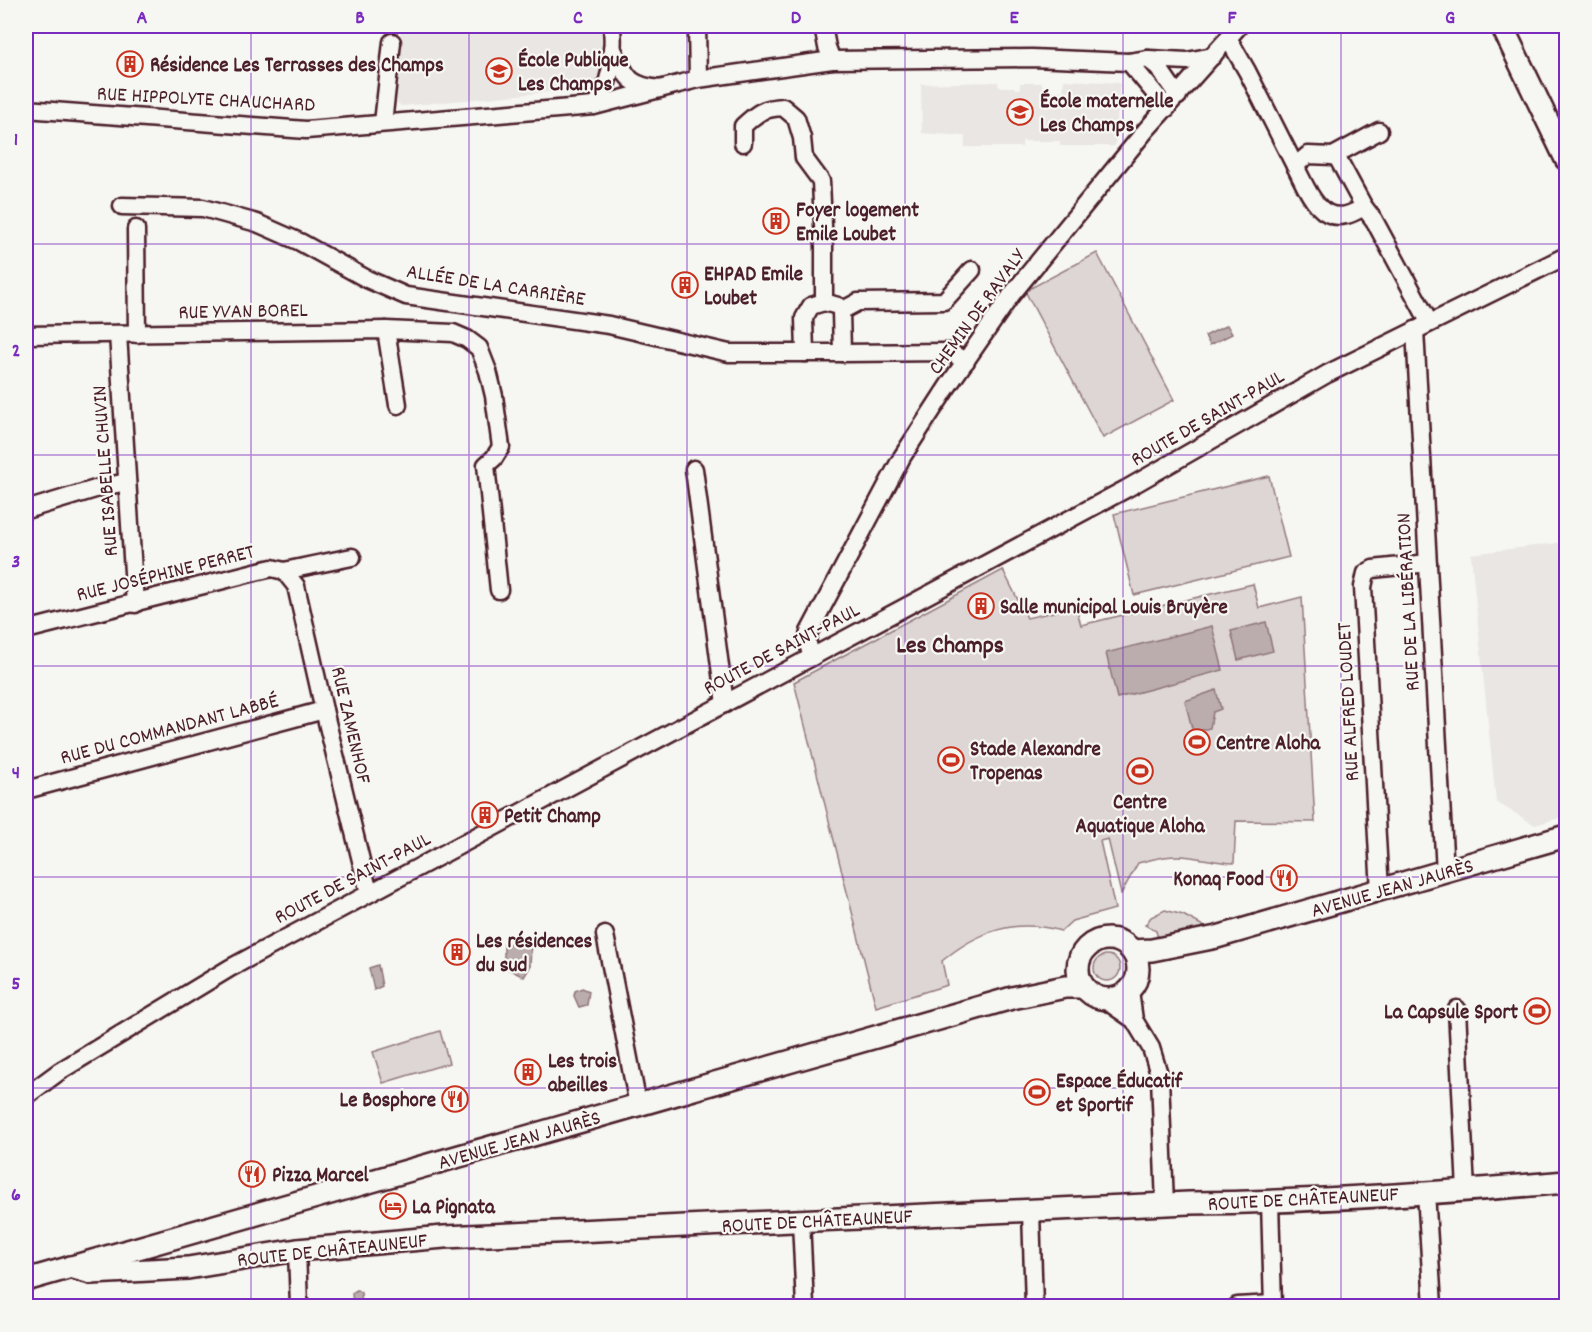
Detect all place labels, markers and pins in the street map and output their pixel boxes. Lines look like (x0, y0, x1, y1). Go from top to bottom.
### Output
place label: École Publique Les Champs (518, 47, 629, 101)
building icon: Résidence Les Terrasses des Champs (115, 49, 145, 79)
place label: Résidence Les Terrasses des Champs (150, 52, 444, 82)
school or university icon: École Publique Les Champs (484, 56, 514, 86)
place label: École maternelle Les Champs (1040, 88, 1174, 142)
school or university icon: École maternelle Les Champs (1005, 97, 1035, 127)
place label: Foyer logement Emile Loubet (796, 197, 919, 251)
building icon: Foyer logement Emile Loubet (761, 206, 791, 236)
place label: EHPAD Emile Loubet (704, 261, 803, 315)
building icon: EHPAD Emile Loubet (670, 270, 700, 300)
building icon: Salle municipal Louis Bruyère (966, 591, 996, 621)
place label: Salle municipal Louis Bruyère (1000, 594, 1228, 624)
sports icon: Centre Aloha (1182, 727, 1212, 757)
place label: Centre Aloha (1216, 730, 1321, 760)
place label: Stade Alexandre Tropenas (970, 736, 1101, 790)
sports icon: Stade Alexandre Tropenas (936, 745, 966, 775)
sports icon: Centre Aquatique Aloha (1125, 756, 1155, 786)
place label: Centre Aquatique Aloha (1075, 789, 1206, 843)
building icon: Petit Champ (470, 800, 500, 830)
place label: Petit Champ (504, 803, 601, 833)
restaurant icon: Konaq Food (1269, 863, 1299, 893)
place label: Konaq Food (1173, 866, 1264, 896)
place label: Les résidences du sud (476, 928, 592, 982)
building icon: Les résidences du sud (442, 937, 472, 967)
sports icon: La Capsule Sport (1522, 996, 1552, 1026)
place label: La Capsule Sport (1384, 999, 1518, 1029)
place label: Les trois abeilles (548, 1048, 617, 1102)
building icon: Les trois abeilles (513, 1057, 543, 1087)
place label: Espace Éducatif et Sportif (1056, 1068, 1184, 1122)
sports icon: Espace Éducatif et Sportif (1022, 1077, 1052, 1107)
restaurant icon: Le Bosphore (440, 1084, 470, 1114)
place label: Le Bosphore (340, 1087, 436, 1117)
restaurant icon: Pizza Marcel (237, 1159, 267, 1189)
place label: Pizza Marcel (272, 1162, 370, 1192)
hotel icon: La Pignata (378, 1191, 408, 1221)
place label: La Pignata (412, 1194, 496, 1224)

